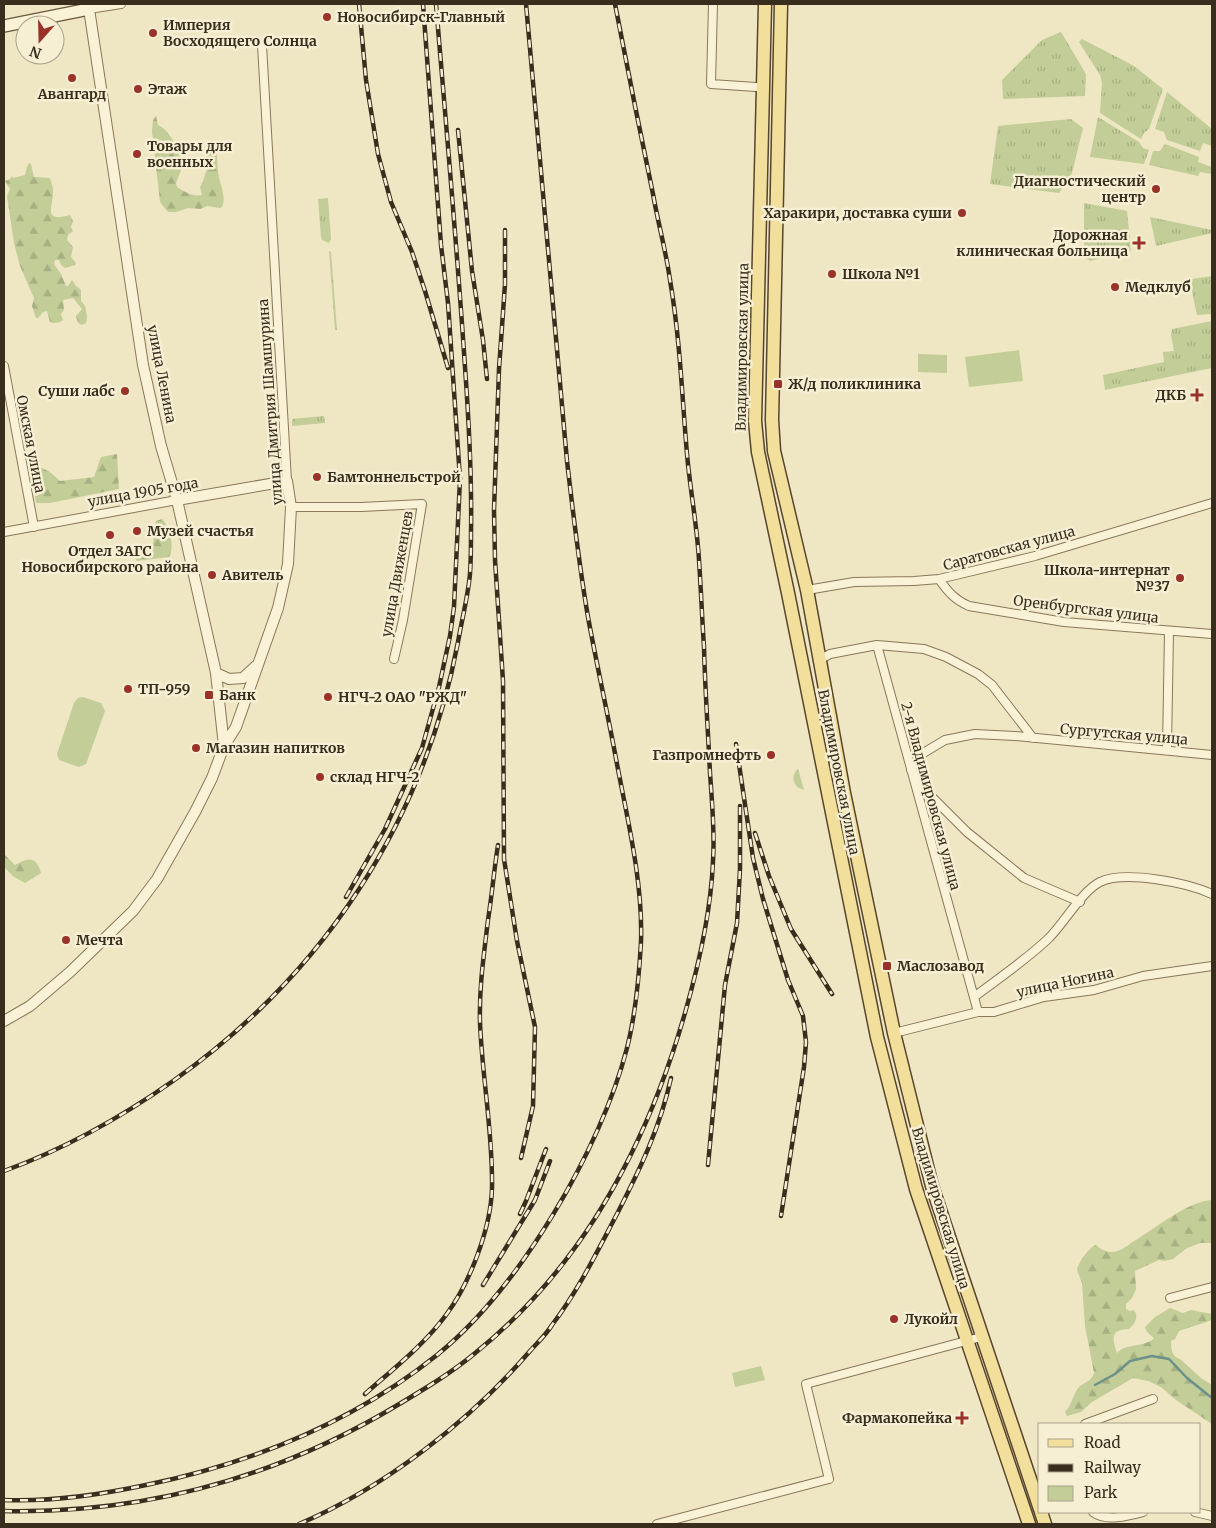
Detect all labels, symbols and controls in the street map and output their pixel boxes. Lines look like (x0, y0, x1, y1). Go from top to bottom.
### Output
place label: Новосибирск-Главный (337, 8, 505, 26)
marker: Новосибирск-Главный (321, 11, 333, 23)
north arrow (15, 15, 65, 65)
place label: Империя Восходящего Солнца (163, 16, 317, 50)
marker: Империя Восходящего Солнца (147, 27, 159, 39)
text: N (27, 42, 44, 63)
marker: Авангард (66, 72, 78, 84)
place label: Этаж (148, 80, 188, 98)
marker: Этаж (132, 83, 144, 95)
place label: Авангард (37, 85, 106, 103)
place label: Товары для военных (147, 137, 233, 171)
marker: Товары для военных (131, 148, 143, 160)
place label: Диагностический центр (1014, 172, 1146, 206)
marker: Диагностический центр (1150, 183, 1162, 195)
place label: Харакири, доставка суши (764, 204, 952, 222)
marker: Харакири, доставка суши (956, 207, 968, 219)
place label: Дорожная клиническая больница (956, 226, 1128, 260)
marker: Дорожная клиническая больница (1132, 236, 1146, 250)
street label: Владимировская улица (732, 262, 752, 431)
place label: Школа №1 (842, 265, 920, 283)
marker: Школа №1 (826, 268, 838, 280)
place label: Медклуб (1125, 278, 1191, 296)
marker: Медклуб (1109, 281, 1121, 293)
street label: улица Дмитрия Шамшурина (254, 298, 286, 506)
street label: улица Ленина (144, 323, 180, 425)
place label: Ж/д поликлиника (788, 375, 921, 393)
marker: Ж/д поликлиника (772, 378, 784, 390)
place label: Суши лабс (38, 382, 115, 400)
marker: Суши лабс (119, 385, 131, 397)
place label: ДКБ (1155, 386, 1186, 404)
marker: ДКБ (1190, 388, 1204, 402)
street label: Омская улица (13, 394, 49, 495)
place label: Бамтоннельстрой (327, 468, 461, 486)
marker: Бамтоннельстрой (311, 471, 323, 483)
street label: улица 1905 года (86, 473, 200, 511)
street label: улица Движенцев (377, 509, 417, 639)
place label: Музей счастья (147, 522, 254, 540)
street label: Саратовская улица (941, 522, 1077, 574)
marker: Музей счастья (131, 525, 143, 537)
marker: Отдел ЗАГС Новосибирского района (104, 529, 116, 541)
place label: Отдел ЗАГС Новосибирского района (21, 542, 199, 576)
place label: Школа-интернат №37 (1044, 561, 1170, 595)
place label: Авитель (221, 566, 283, 584)
marker: Авитель (206, 569, 218, 581)
marker: Школа-интернат №37 (1174, 572, 1186, 584)
street label: Оренбургская улица (1012, 591, 1160, 627)
place label: ТП-959 (138, 680, 190, 698)
marker: ТП-959 (122, 683, 134, 695)
place label: Банк (219, 686, 257, 704)
place label: НГЧ-2 ОАО "РЖД" (338, 688, 467, 706)
street label: Владимировская улица (814, 688, 864, 857)
marker: Банк (203, 689, 215, 701)
marker: НГЧ-2 ОАО "РЖД" (322, 691, 334, 703)
street label: 2-я Владимировская улица (897, 700, 965, 893)
street label: Сургутская улица (1059, 719, 1189, 749)
place label: Магазин напитков (206, 739, 345, 757)
marker: Магазин напитков (190, 742, 202, 754)
place label: Газпромнефть (652, 746, 761, 764)
marker: Газпромнефть (765, 749, 777, 761)
place label: склад НГЧ-2 (330, 768, 420, 786)
marker: склад НГЧ-2 (314, 771, 326, 783)
place label: Мечта (76, 931, 123, 949)
marker: Мечта (60, 934, 72, 946)
place label: Маслозавод (897, 957, 984, 975)
marker: Маслозавод (881, 960, 893, 972)
street label: улица Ногина (1015, 963, 1116, 1001)
street label: Владимировская улица (908, 1125, 974, 1292)
place label: Лукойл (904, 1310, 958, 1328)
marker: Лукойл (888, 1313, 900, 1325)
place label: Фармакопейка (842, 1409, 952, 1427)
marker: Фармакопейка (956, 1412, 968, 1424)
legend (1038, 1423, 1201, 1513)
text: Road (1084, 1433, 1120, 1452)
text: Railway (1084, 1458, 1141, 1477)
text: Park (1084, 1483, 1118, 1502)

